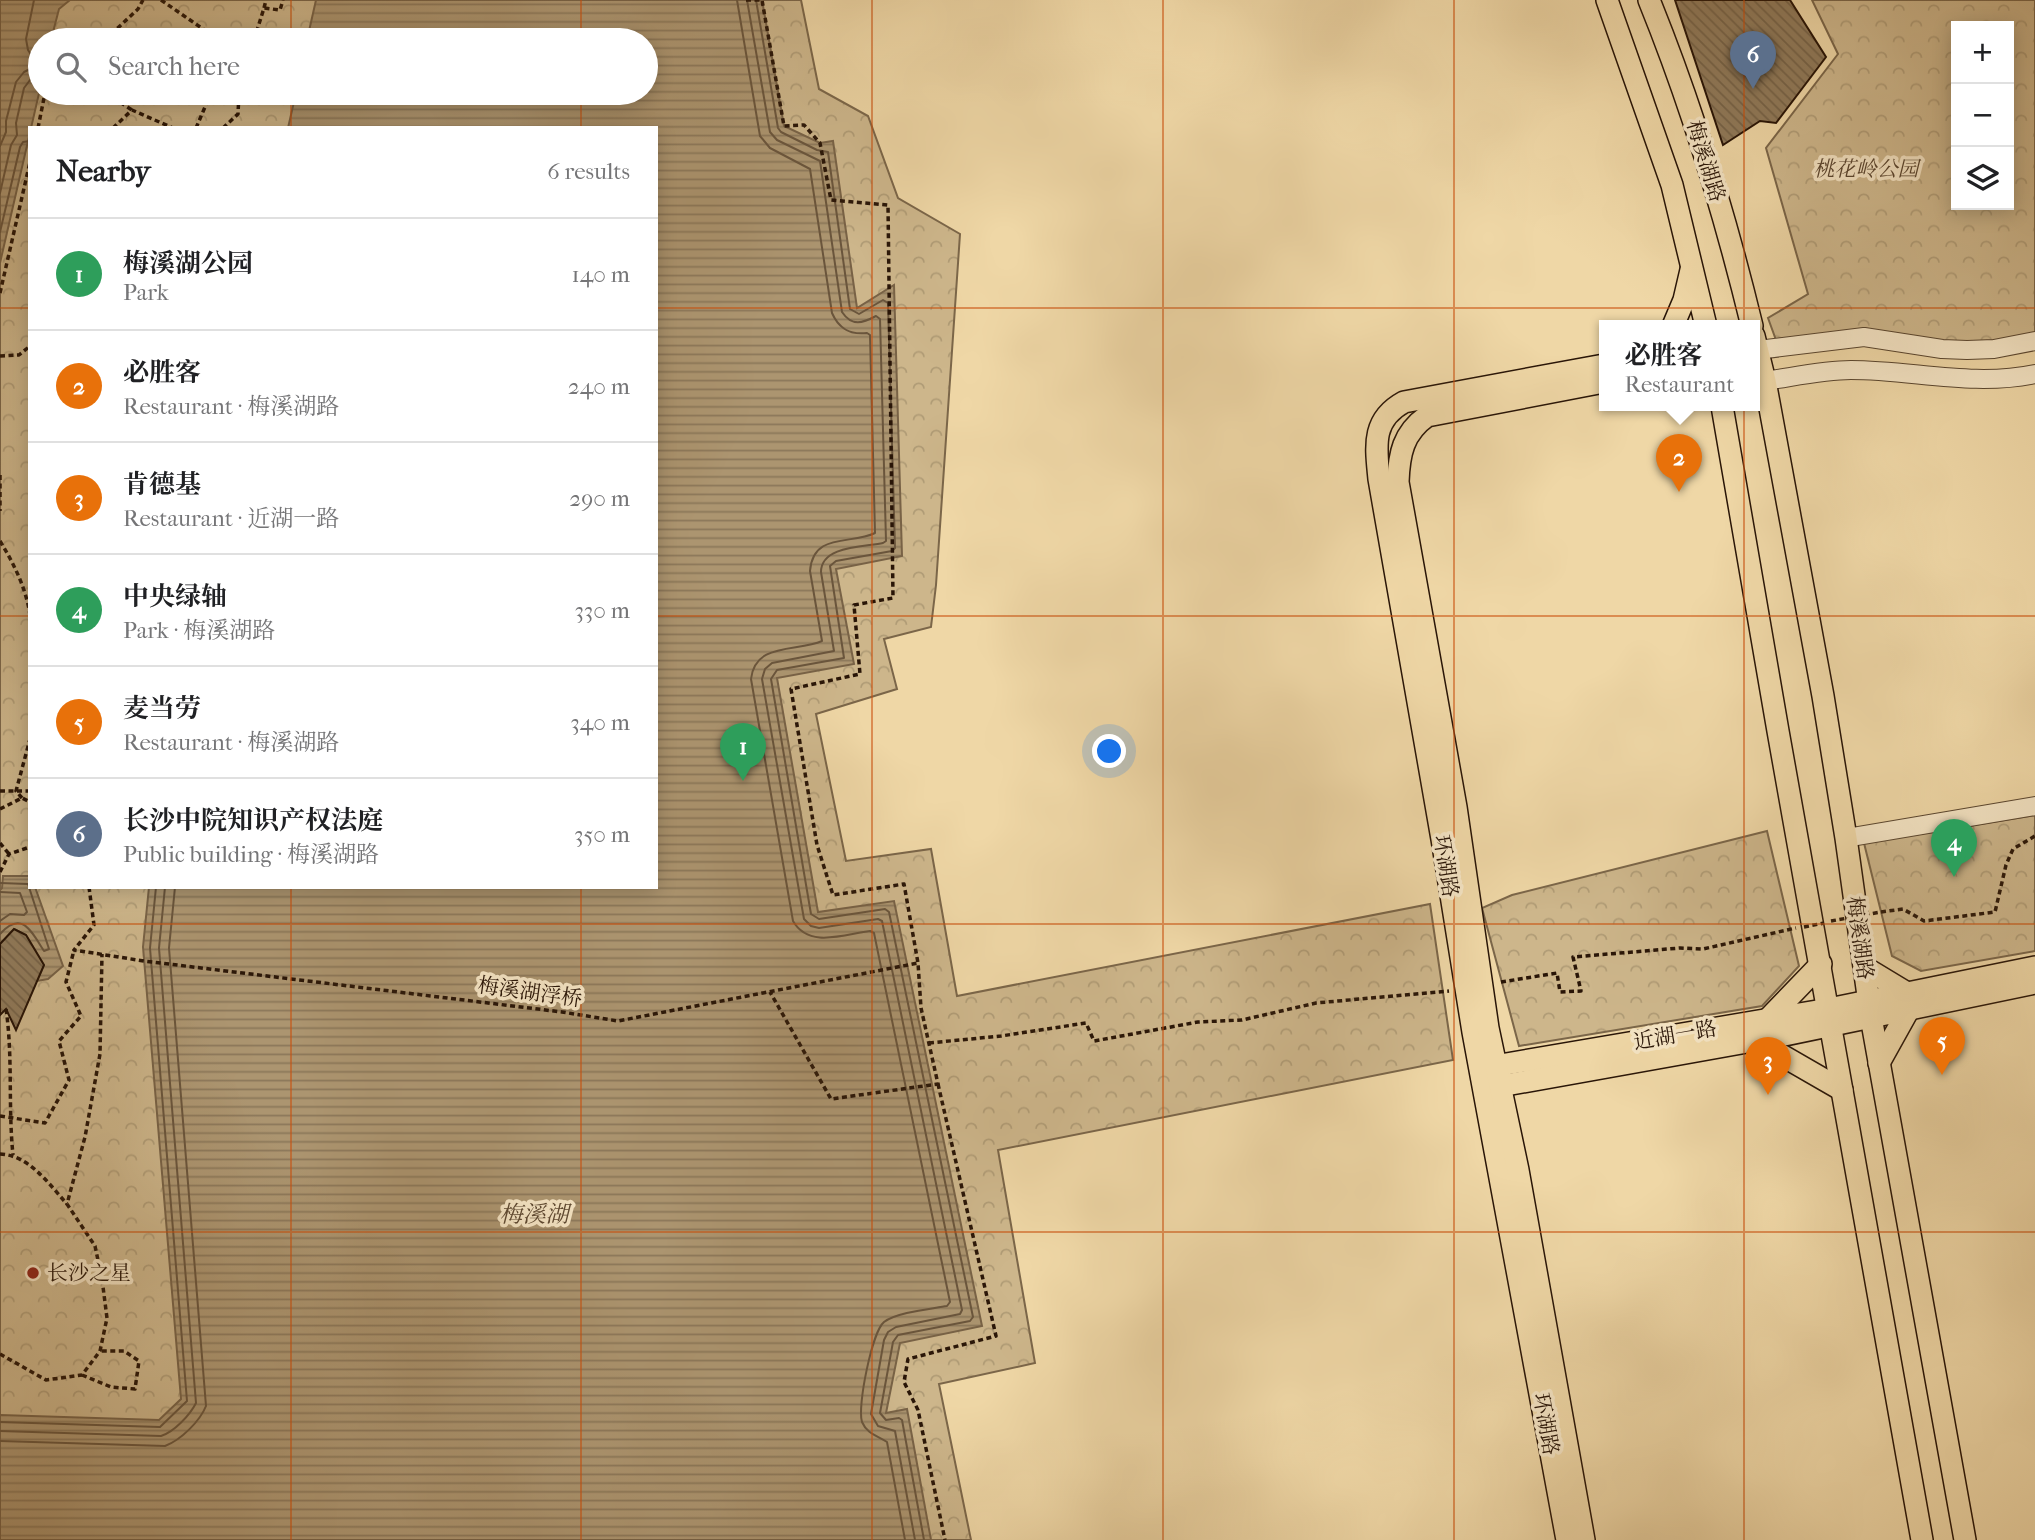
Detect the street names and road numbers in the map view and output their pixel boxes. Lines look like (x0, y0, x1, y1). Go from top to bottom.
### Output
street label: 梅溪湖路 (1682, 117, 1730, 205)
street label: 环湖路 (1429, 833, 1463, 899)
street label: 梅溪湖路 (1842, 895, 1878, 981)
street label: 梅溪湖浮桥 (476, 973, 584, 1011)
street label: 近湖一路 (1632, 1016, 1718, 1054)
street label: 环湖路 (1529, 1391, 1563, 1457)

